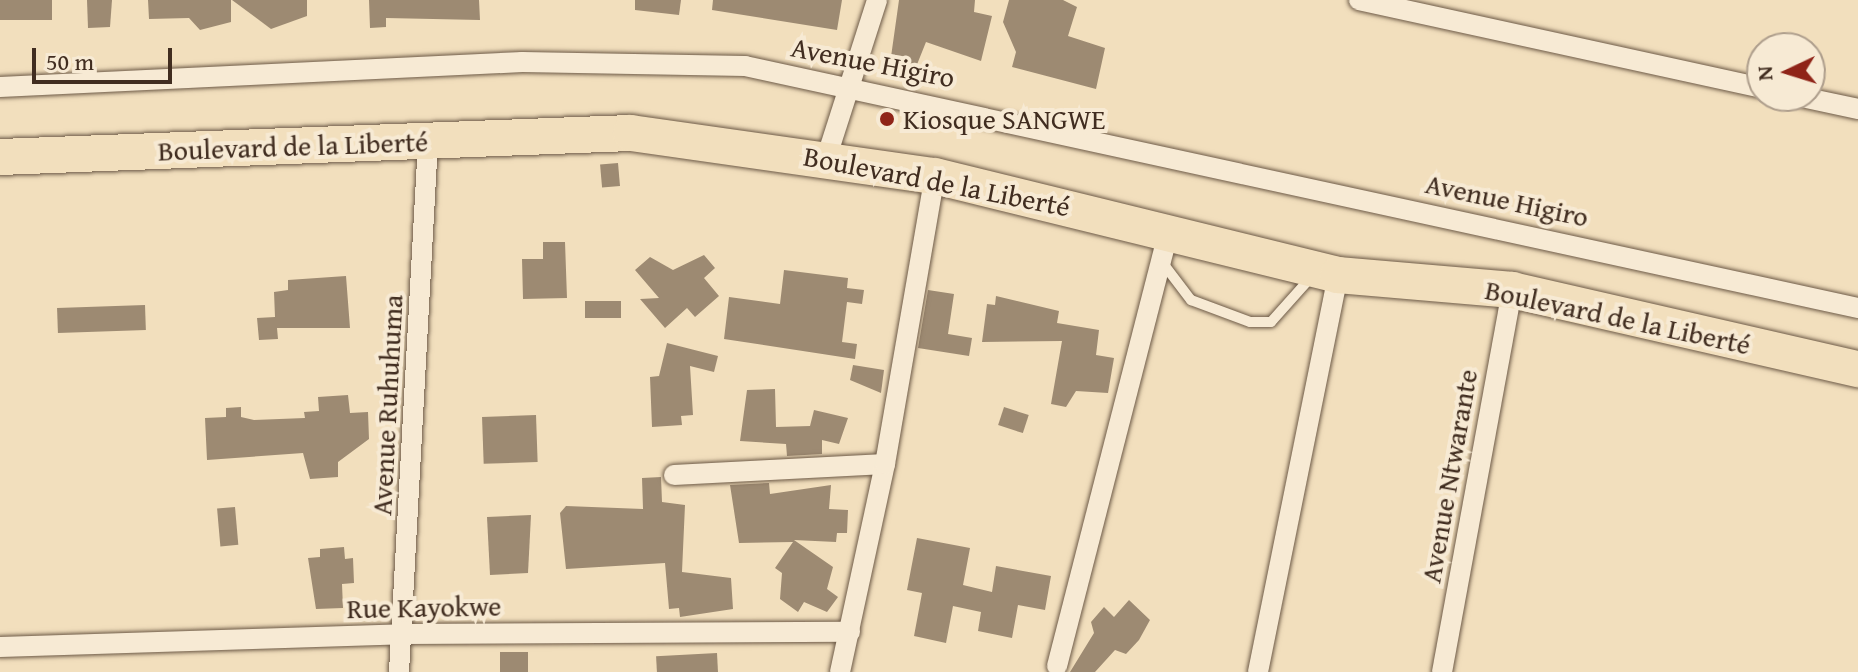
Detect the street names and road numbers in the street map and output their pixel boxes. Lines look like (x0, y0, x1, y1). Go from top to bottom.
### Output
street label: Avenue Higiro (788, 30, 958, 94)
street label: Boulevard de la Liberté (157, 124, 429, 168)
street label: Boulevard de la Liberté (801, 139, 1073, 223)
street label: Avenue Higiro (1422, 166, 1592, 234)
street label: Boulevard de la Liberté (1482, 272, 1754, 362)
street label: Avenue Ruhuhuma (364, 294, 410, 516)
street label: Avenue Ntwarante (1414, 367, 1484, 585)
street label: Rue Kayokwe (346, 589, 502, 625)

